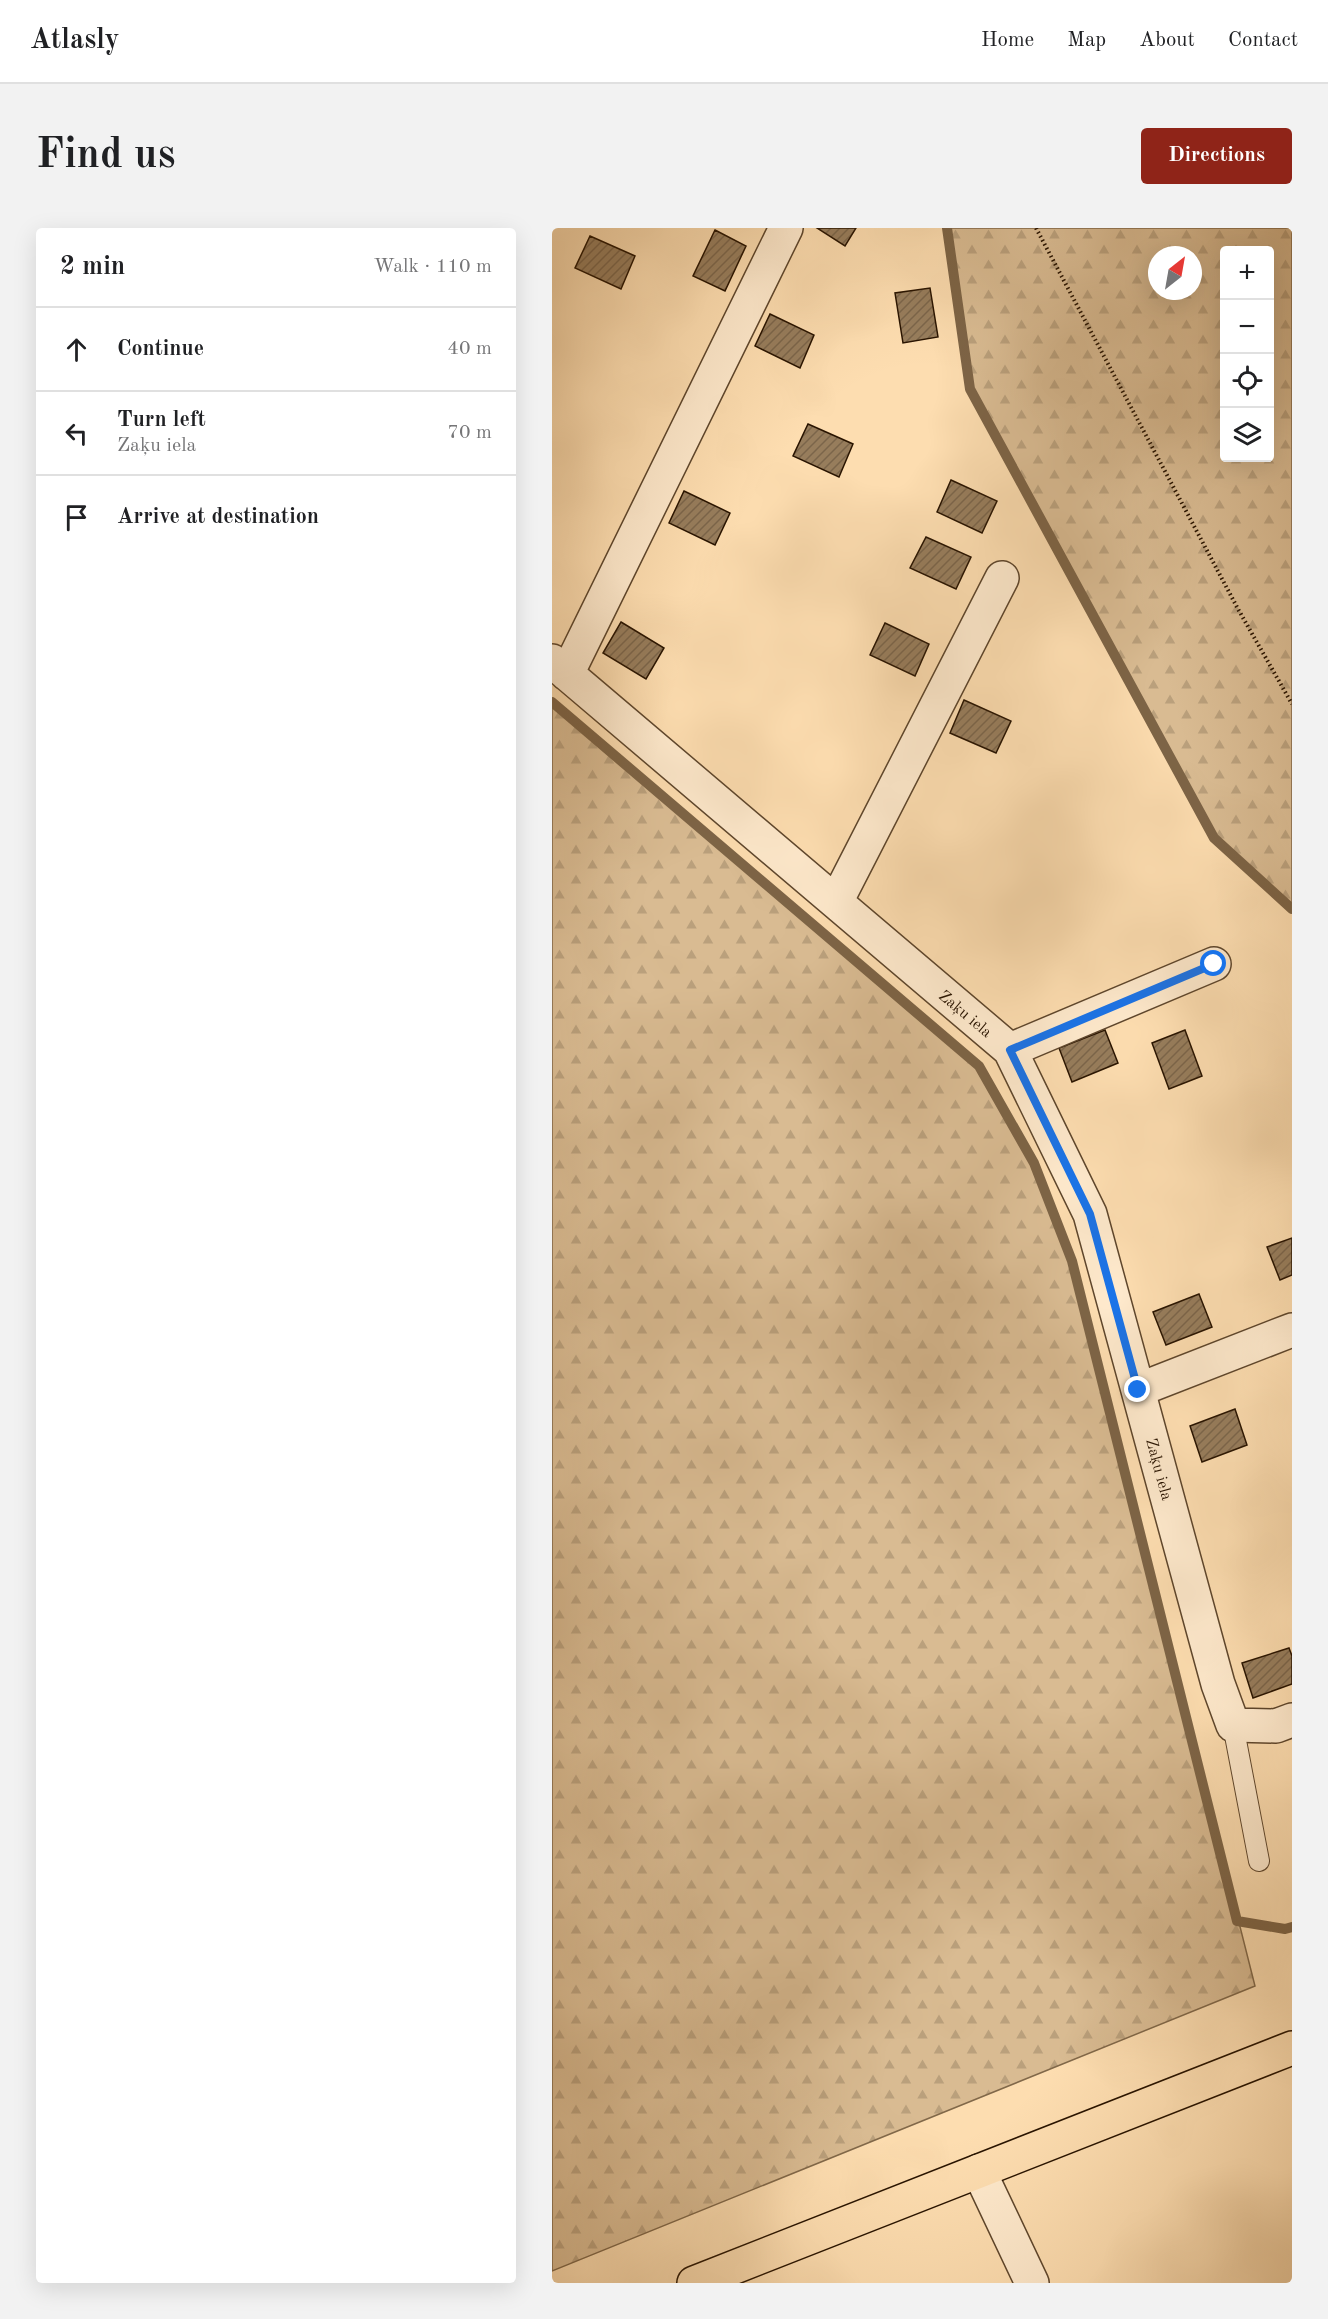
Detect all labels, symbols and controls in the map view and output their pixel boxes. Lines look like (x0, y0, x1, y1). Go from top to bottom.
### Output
text: Atlasly (30, 27, 120, 55)
text: Home (981, 30, 1034, 51)
text: Map (1067, 30, 1106, 51)
text: About (1139, 30, 1195, 51)
text: Contact (1228, 30, 1298, 51)
button: Directions (1141, 128, 1292, 184)
text: Find us (36, 135, 175, 177)
north arrow (1148, 246, 1202, 300)
map controls (1220, 246, 1274, 462)
button: + (1220, 246, 1274, 300)
text: 2 min (60, 254, 125, 280)
text: Walk · 110 m (373, 257, 492, 277)
button: − (1220, 300, 1274, 354)
icon: ahead (60, 333, 93, 366)
text: Continue (117, 338, 204, 360)
text: 40 m (447, 339, 492, 359)
button: locate (1220, 354, 1274, 408)
button: layers (1220, 408, 1274, 462)
text: Turn left (117, 409, 206, 431)
icon: left (60, 417, 93, 450)
text: 70 m (447, 423, 492, 443)
text: Zaķu iela (117, 436, 196, 456)
icon: arrive (60, 501, 93, 534)
text: Arrive at destination (117, 506, 319, 528)
route start (1200, 950, 1226, 976)
street label: Zaķu iela (935, 988, 994, 1042)
route end (1124, 1376, 1150, 1402)
street label: Zaķu iela (1141, 1437, 1174, 1503)

